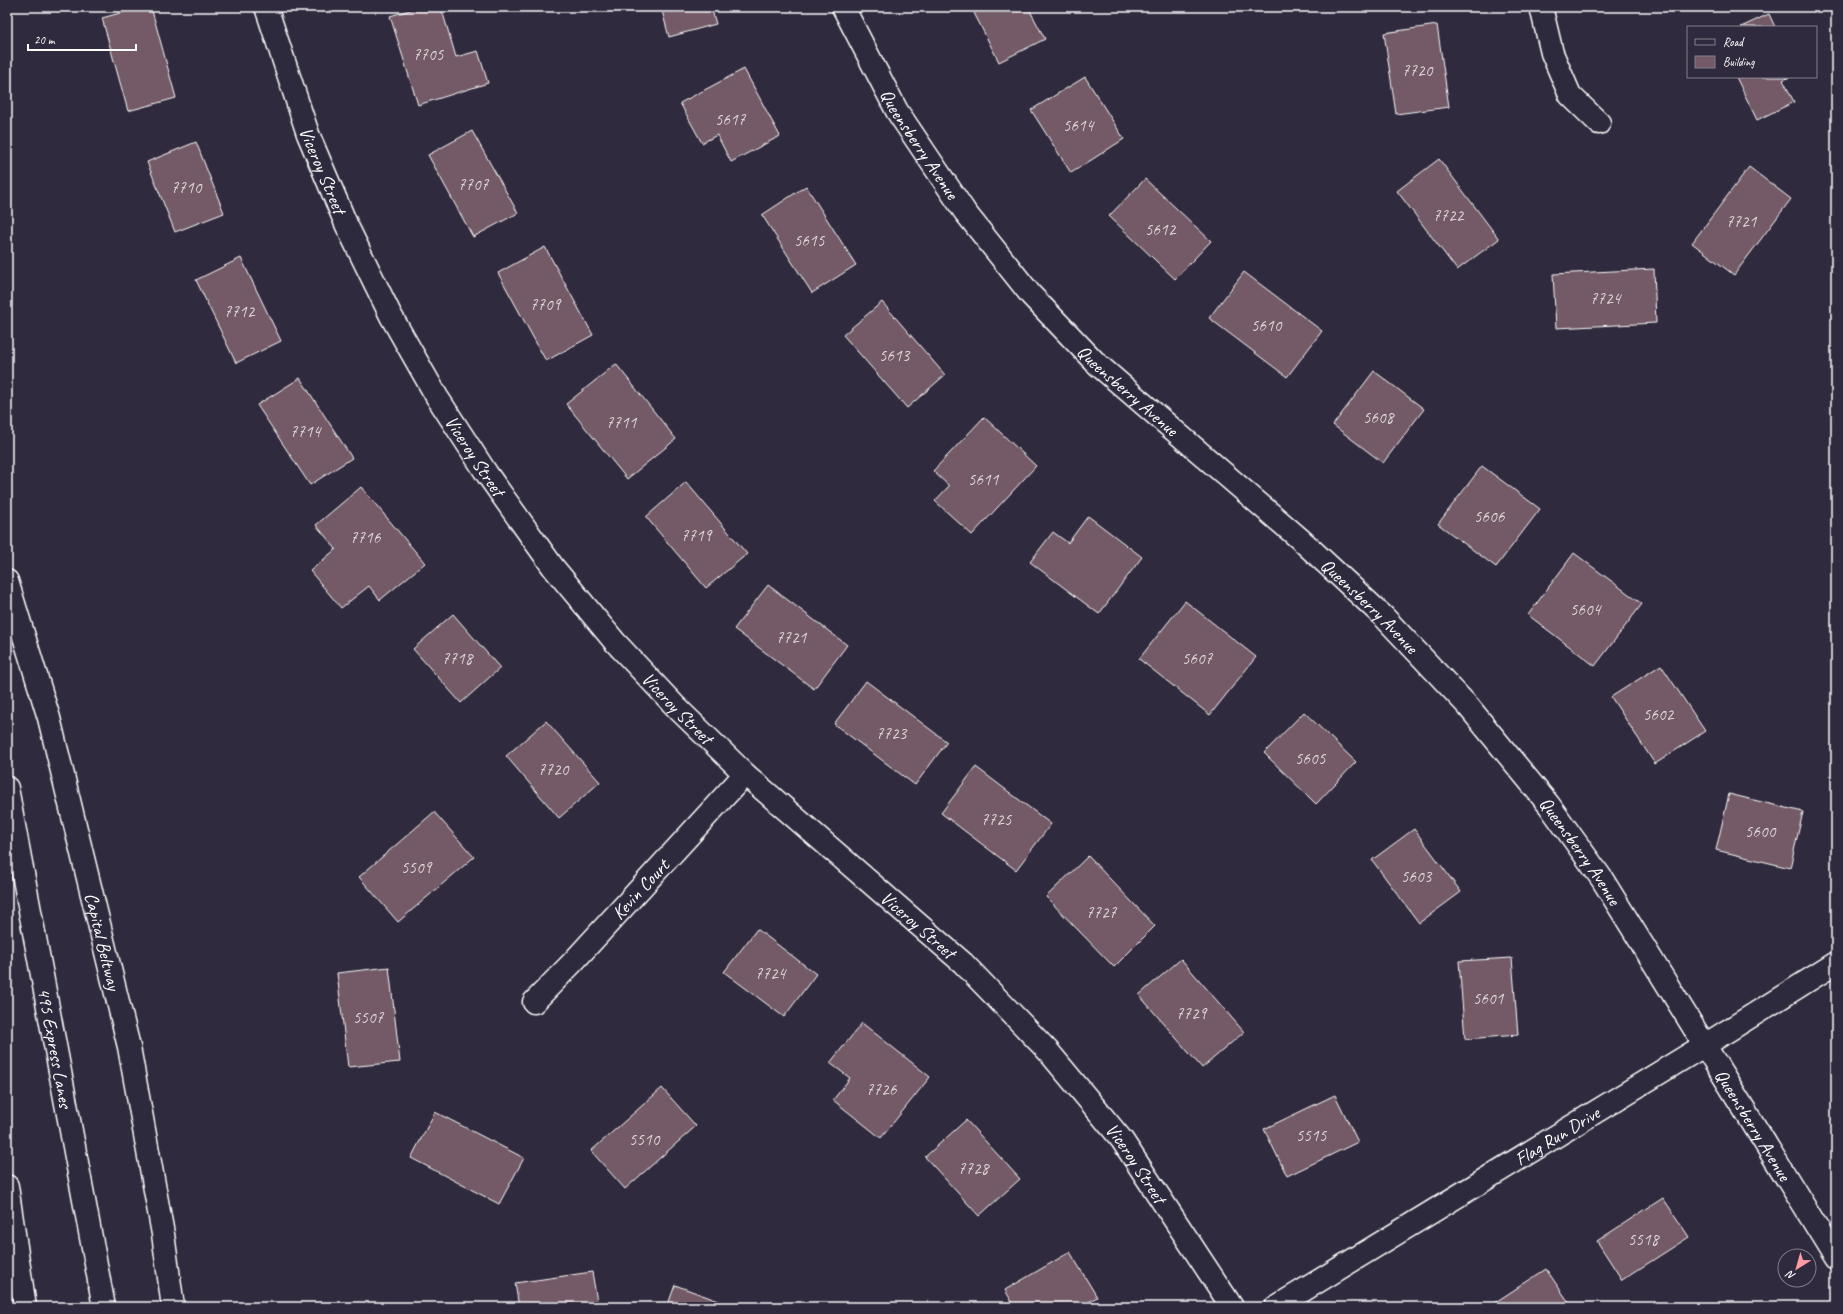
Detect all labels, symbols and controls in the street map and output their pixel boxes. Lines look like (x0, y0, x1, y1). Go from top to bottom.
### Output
scale bar (28, 26, 136, 52)
legend (1687, 26, 1817, 78)
text: 20 m (34, 32, 56, 48)
text: Road (1723, 34, 1745, 50)
house number: 7705 (413, 44, 445, 65)
text: Building (1723, 54, 1755, 70)
house number: 7720 (1402, 60, 1434, 81)
street label: Queensberry Avenue (875, 85, 965, 205)
house number: 5617 (715, 109, 747, 130)
house number: 5614 (1063, 115, 1096, 136)
street label: Viceroy Street (294, 124, 352, 220)
house number: 7707 (458, 174, 490, 195)
house number: 7710 (171, 177, 203, 198)
house number: 7722 (1433, 205, 1465, 226)
house number: 7721 (1726, 211, 1758, 232)
house number: 5612 (1145, 219, 1177, 240)
house number: 5615 (794, 230, 826, 251)
house number: 7724 (1590, 288, 1623, 309)
house number: 7709 (530, 294, 562, 315)
house number: 7712 (224, 301, 256, 322)
house number: 5610 (1251, 315, 1283, 336)
street label: Queensberry Avenue (1072, 340, 1184, 443)
house number: 5613 (879, 345, 911, 366)
house number: 5608 (1363, 407, 1396, 428)
street label: Viceroy Street (439, 411, 511, 503)
house number: 7711 (606, 412, 638, 433)
house number: 7714 (290, 421, 323, 442)
house number: 5611 (968, 469, 1000, 490)
house number: 5606 (1474, 506, 1506, 527)
house number: 7719 (681, 525, 713, 546)
house number: 7716 (350, 527, 382, 548)
street label: Queensberry Avenue (1315, 553, 1424, 660)
house number: 5604 (1570, 599, 1603, 620)
house number: 7721 (776, 627, 808, 648)
house number: 7718 (442, 648, 475, 669)
house number: 5607 (1182, 648, 1214, 669)
street label: Viceroy Street (636, 667, 720, 751)
house number: 5602 (1643, 704, 1675, 725)
house number: 7723 (876, 723, 908, 744)
house number: 5605 (1295, 748, 1327, 769)
house number: 7720 (538, 759, 570, 780)
street label: Queensberry Avenue (1534, 792, 1627, 911)
house number: 7725 (981, 809, 1013, 830)
house number: 5600 (1745, 821, 1777, 842)
street label: Kevin Court (607, 853, 676, 925)
house number: 5509 (401, 857, 433, 878)
house number: 5603 (1401, 866, 1433, 887)
street label: Viceroy Street (875, 886, 962, 966)
street label: Capital Beltway (79, 890, 126, 994)
house number: 7727 (1086, 902, 1118, 923)
house number: 7724 (755, 963, 788, 984)
street label: 495 Express Lanes (32, 986, 78, 1112)
house number: 5601 (1473, 988, 1505, 1009)
house number: 7729 (1176, 1003, 1208, 1024)
house number: 5507 (353, 1007, 385, 1028)
street label: Queensberry Avenue (1709, 1065, 1797, 1187)
house number: 7726 (866, 1079, 898, 1100)
street label: Flag Run Drive (1510, 1100, 1606, 1171)
street label: Viceroy Street (1100, 1118, 1173, 1210)
house number: 5515 (1296, 1125, 1328, 1146)
house number: 5510 (629, 1129, 661, 1150)
house number: 7728 (958, 1158, 991, 1179)
house number: 5518 (1628, 1229, 1661, 1250)
north arrow (1777, 1248, 1817, 1288)
text: N (1782, 1267, 1798, 1284)

